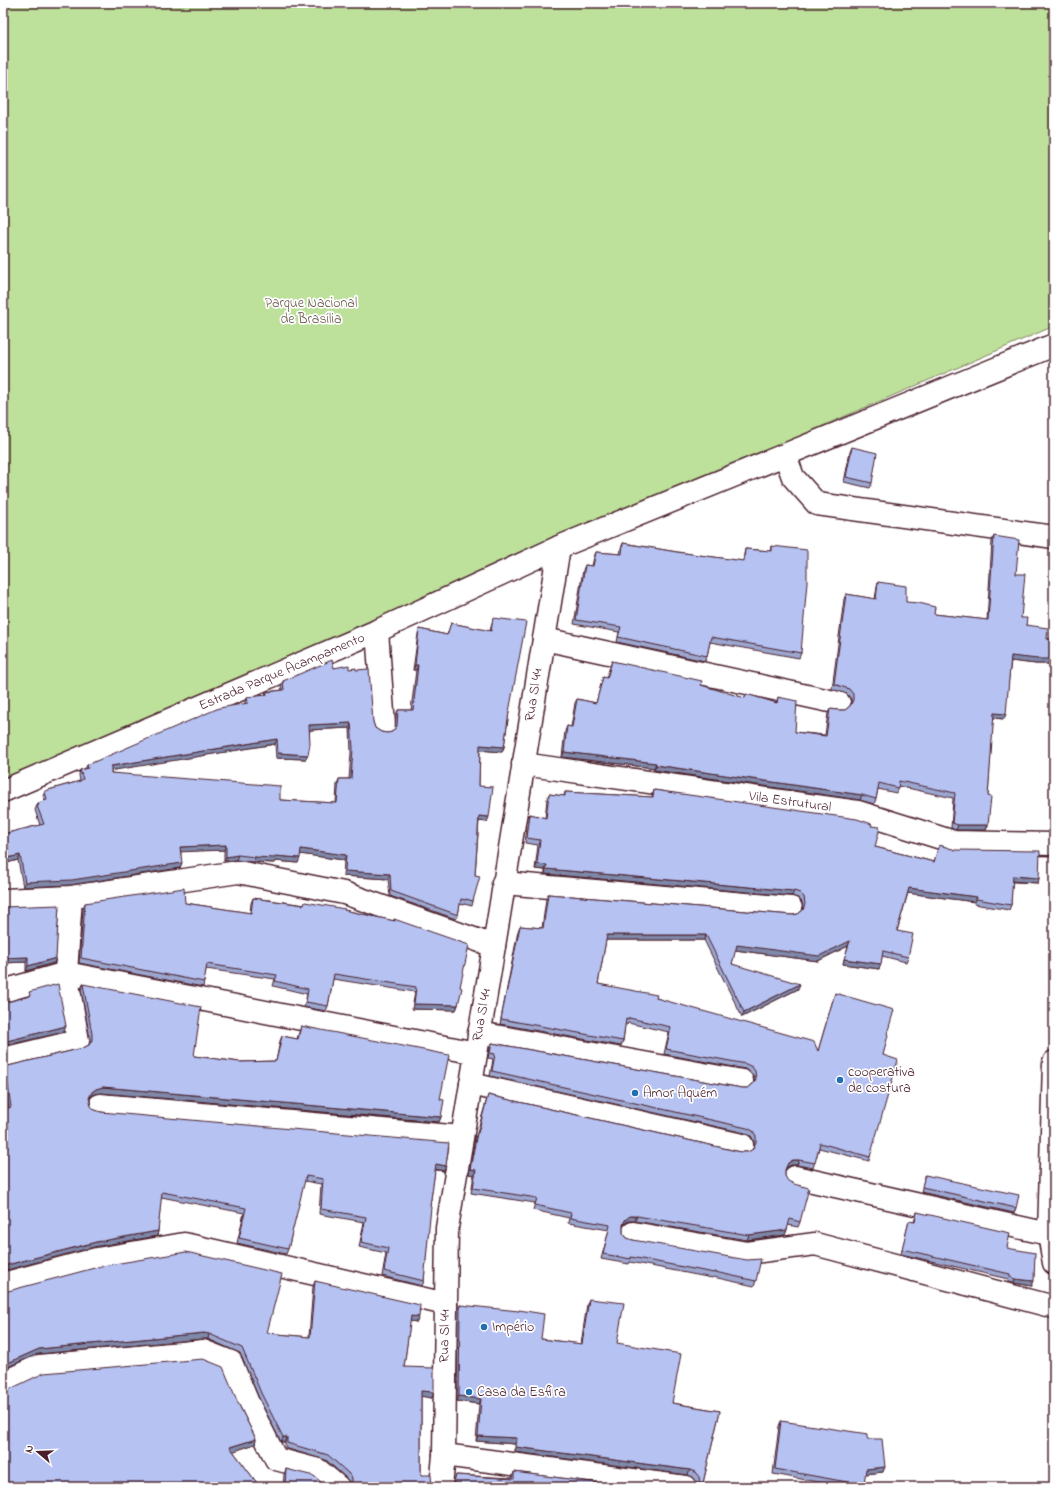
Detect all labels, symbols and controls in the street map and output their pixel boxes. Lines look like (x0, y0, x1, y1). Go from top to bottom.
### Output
park label: Parque Nacional de Brasília (265, 293, 357, 330)
street label: Estrada Parque Acampamento (196, 627, 368, 717)
street label: Rua Sl 44 (519, 667, 549, 723)
street label: Vila Estrutural (747, 786, 832, 818)
street label: Rua Sl 44 (467, 987, 497, 1043)
place label: cooperativa de costura (848, 1062, 915, 1099)
marker: cooperativa de costura (835, 1075, 845, 1085)
place label: Amor Aquém (643, 1083, 717, 1104)
marker: Amor Aquém (630, 1088, 640, 1098)
street label: Rua Sl 44 (434, 1309, 456, 1363)
place label: Império (492, 1317, 534, 1338)
marker: Império (479, 1322, 489, 1332)
place label: Casa da Esfira (477, 1382, 566, 1403)
marker: Casa da Esfira (464, 1387, 474, 1397)
north arrow (18, 1432, 58, 1472)
text: N (21, 1443, 38, 1455)

